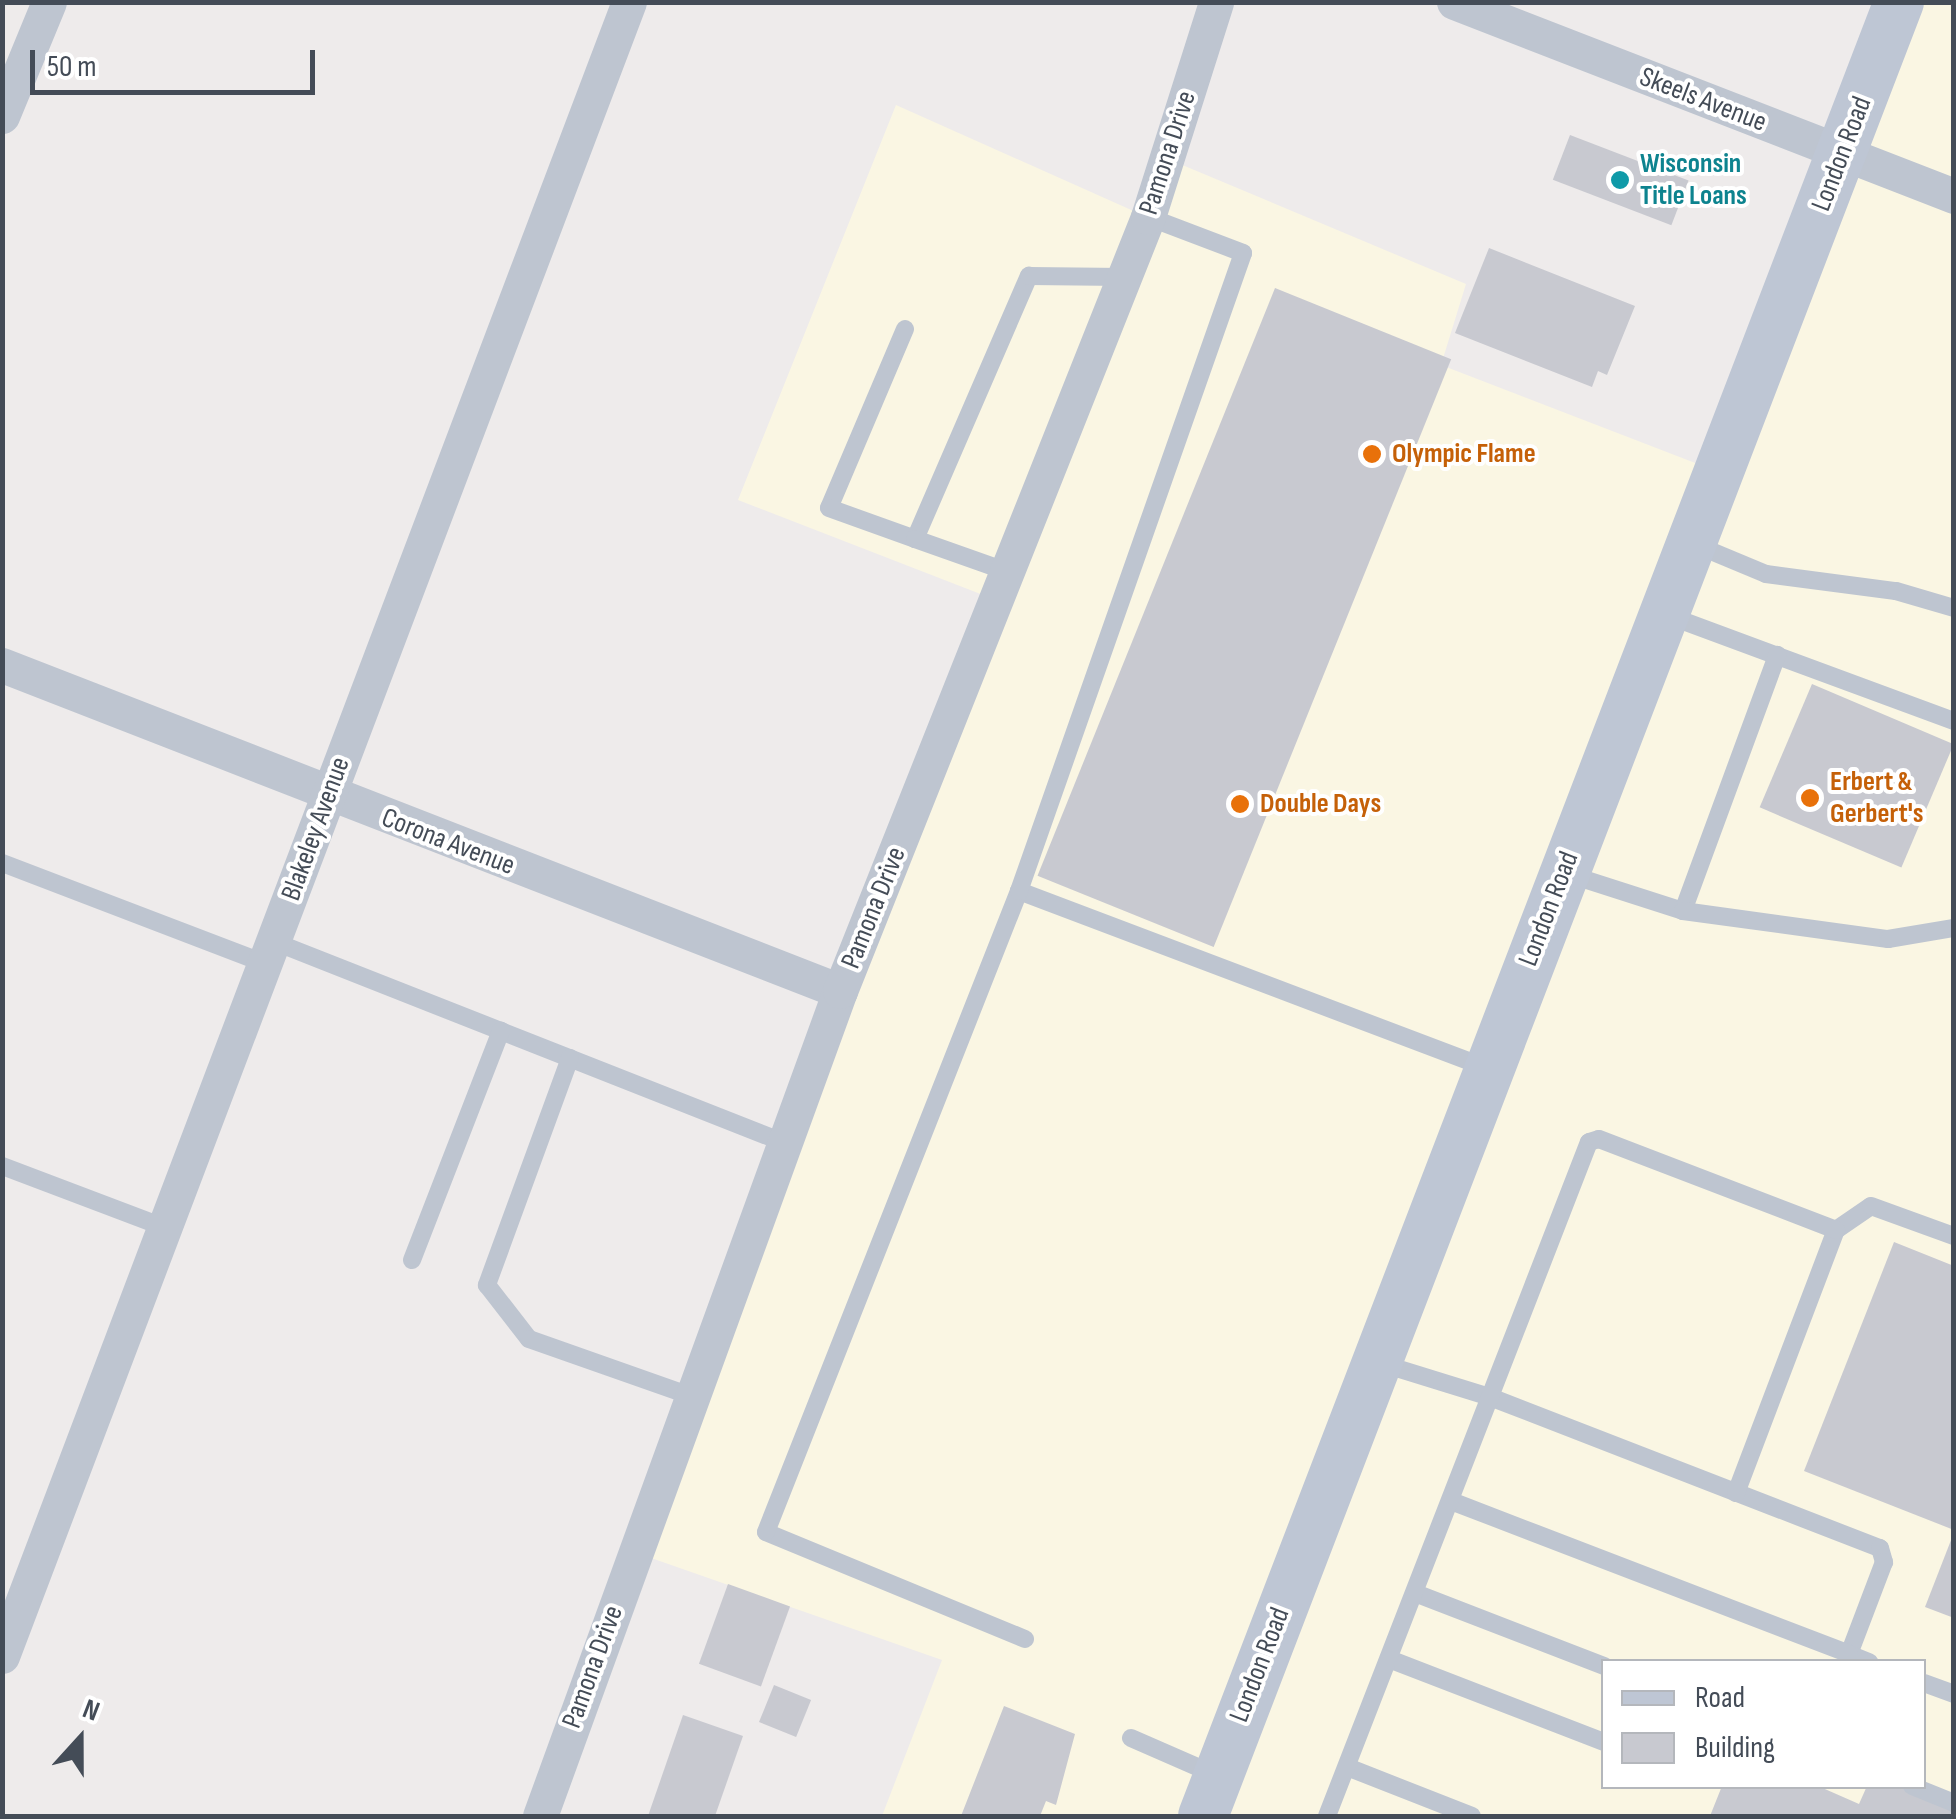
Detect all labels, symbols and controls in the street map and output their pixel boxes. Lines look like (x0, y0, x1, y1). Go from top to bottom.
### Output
scale bar (35, 30, 320, 92)
text: 50 m (47, 49, 96, 85)
street label: Skeels Avenue (1635, 60, 1771, 140)
street label: Pamona Drive (1132, 87, 1204, 219)
street label: London Road (1805, 92, 1879, 216)
place label: Wisconsin Title Loans (1640, 147, 1747, 213)
marker: Wisconsin Title Loans (1609, 169, 1631, 191)
place label: Olympic Flame (1392, 437, 1536, 471)
marker: Olympic Flame (1361, 443, 1383, 465)
street label: Blakeley Avenue (275, 753, 357, 905)
place label: Erbert & Gerbert's (1830, 765, 1924, 831)
place label: Double Days (1260, 787, 1381, 821)
marker: Erbert & Gerbert's (1799, 787, 1821, 809)
marker: Double Days (1229, 793, 1251, 815)
street label: Corona Avenue (377, 801, 519, 883)
street label: Pamona Drive (834, 842, 914, 974)
street label: London Road (1512, 847, 1586, 971)
street label: Pamona Drive (555, 1601, 631, 1733)
street label: London Road (1223, 1603, 1297, 1727)
legend (1601, 1659, 1926, 1789)
text: Road (1695, 1680, 1745, 1716)
north arrow (30, 1689, 130, 1789)
text: N (78, 1692, 104, 1729)
text: Building (1695, 1730, 1775, 1766)

